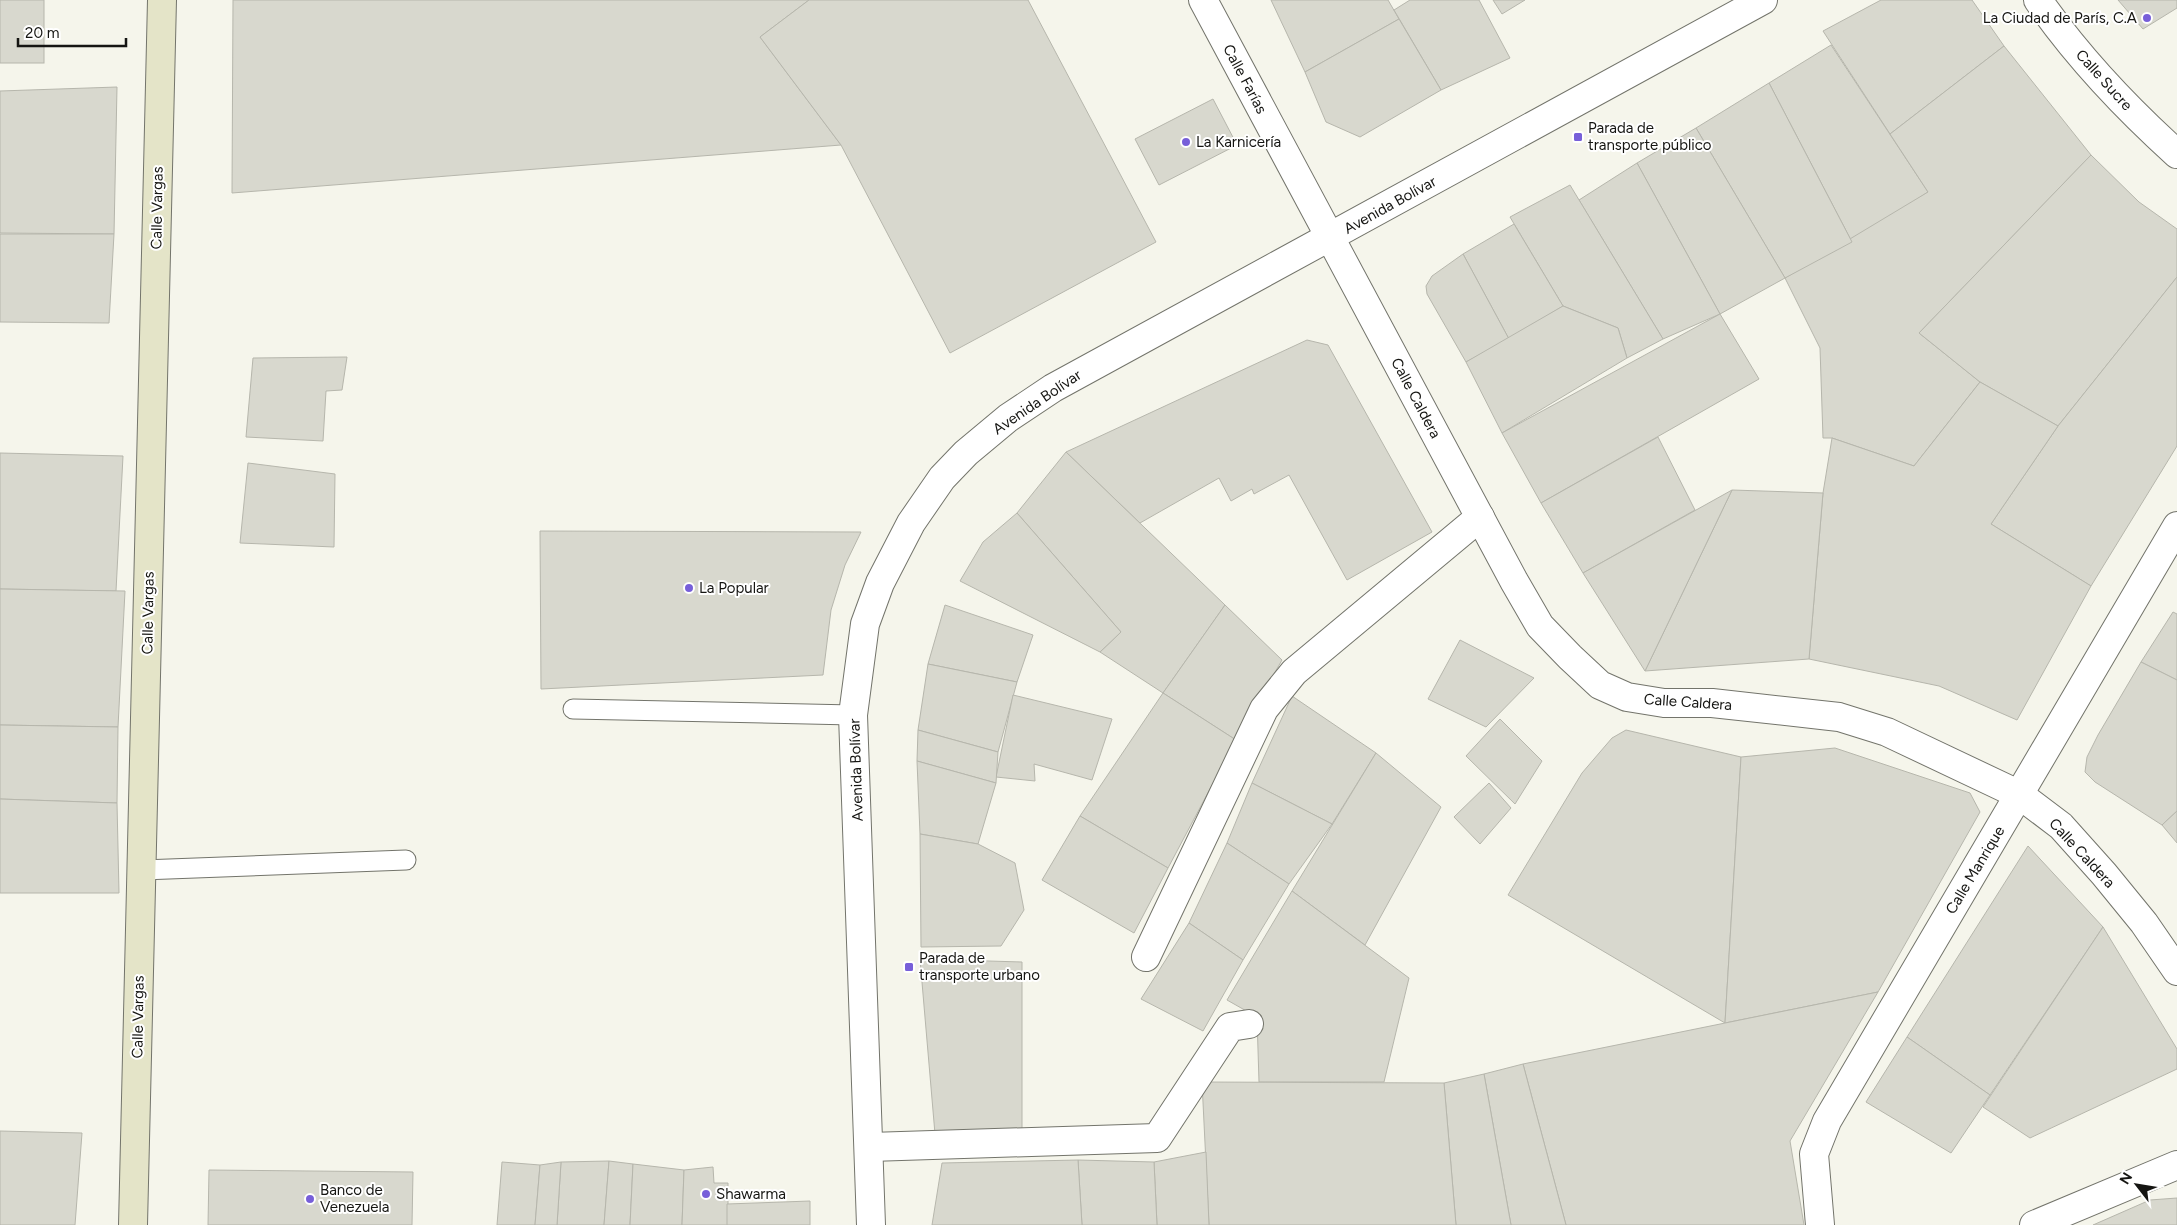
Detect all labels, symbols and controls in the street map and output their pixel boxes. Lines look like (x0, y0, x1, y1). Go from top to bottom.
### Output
place label: La Ciudad de París, C.A (1983, 9, 2137, 27)
marker: La Ciudad de París, C.A (2141, 12, 2153, 24)
scale bar (18, 15, 125, 47)
text: 20 m (25, 24, 59, 42)
street label: Calle Farías (1219, 41, 1271, 117)
street label: Calle Sucre (2072, 46, 2136, 114)
place label: Parada de transporte público (1588, 119, 1712, 154)
marker: Parada de transporte público (1572, 131, 1584, 143)
place label: La Karnicería (1196, 133, 1281, 151)
marker: La Karnicería (1180, 136, 1192, 148)
street label: Calle Vargas (147, 166, 167, 250)
street label: Avenida Bolívar (1341, 172, 1439, 238)
street label: Calle Caldera (1387, 355, 1445, 441)
street label: Avenida Bolívar (989, 366, 1085, 438)
street label: Calle Vargas (138, 571, 158, 655)
place label: La Popular (699, 579, 769, 597)
marker: La Popular (683, 582, 695, 594)
street label: Calle Caldera (1643, 690, 1733, 714)
street label: Avenida Bolívar (845, 718, 867, 822)
street label: Calle Caldera (2045, 815, 2119, 891)
street label: Calle Manrique (1942, 823, 2008, 917)
place label: Parada de transporte urbano (919, 949, 1040, 984)
marker: Parada de transporte urbano (903, 961, 915, 973)
street label: Calle Vargas (128, 975, 148, 1059)
north arrow (2112, 1160, 2162, 1210)
text: N (2116, 1170, 2136, 1188)
place label: Banco de Venezuela (320, 1181, 389, 1216)
place label: Shawarma (716, 1185, 786, 1203)
marker: Shawarma (700, 1188, 712, 1200)
marker: Banco de Venezuela (304, 1193, 316, 1205)

